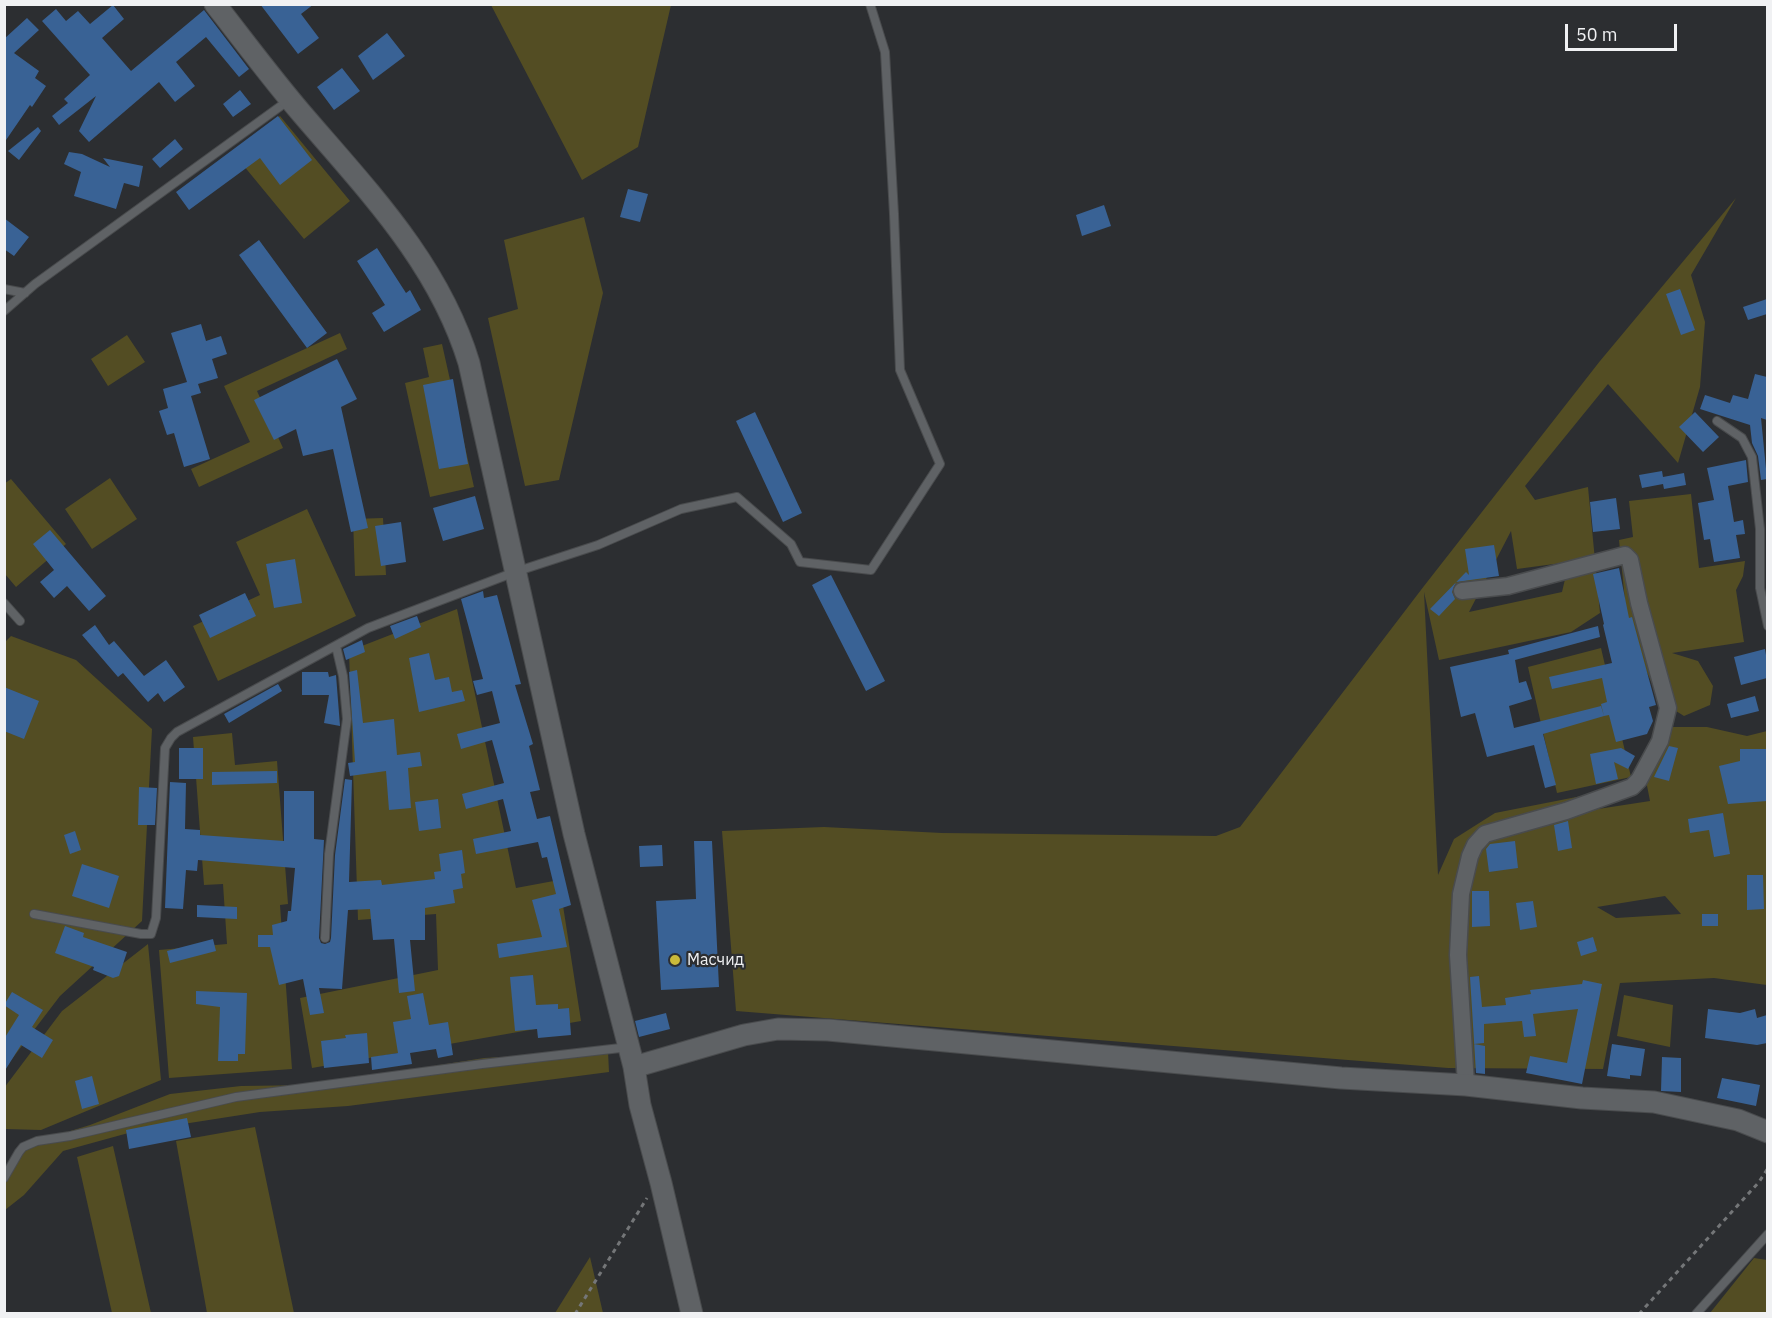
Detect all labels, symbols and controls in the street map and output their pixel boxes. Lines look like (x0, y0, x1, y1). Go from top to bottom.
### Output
scale bar (1568, 12, 1680, 50)
text: 50 m (1576, 23, 1618, 46)
place label: Масчид (687, 950, 744, 970)
marker: Масчид (668, 953, 682, 967)

